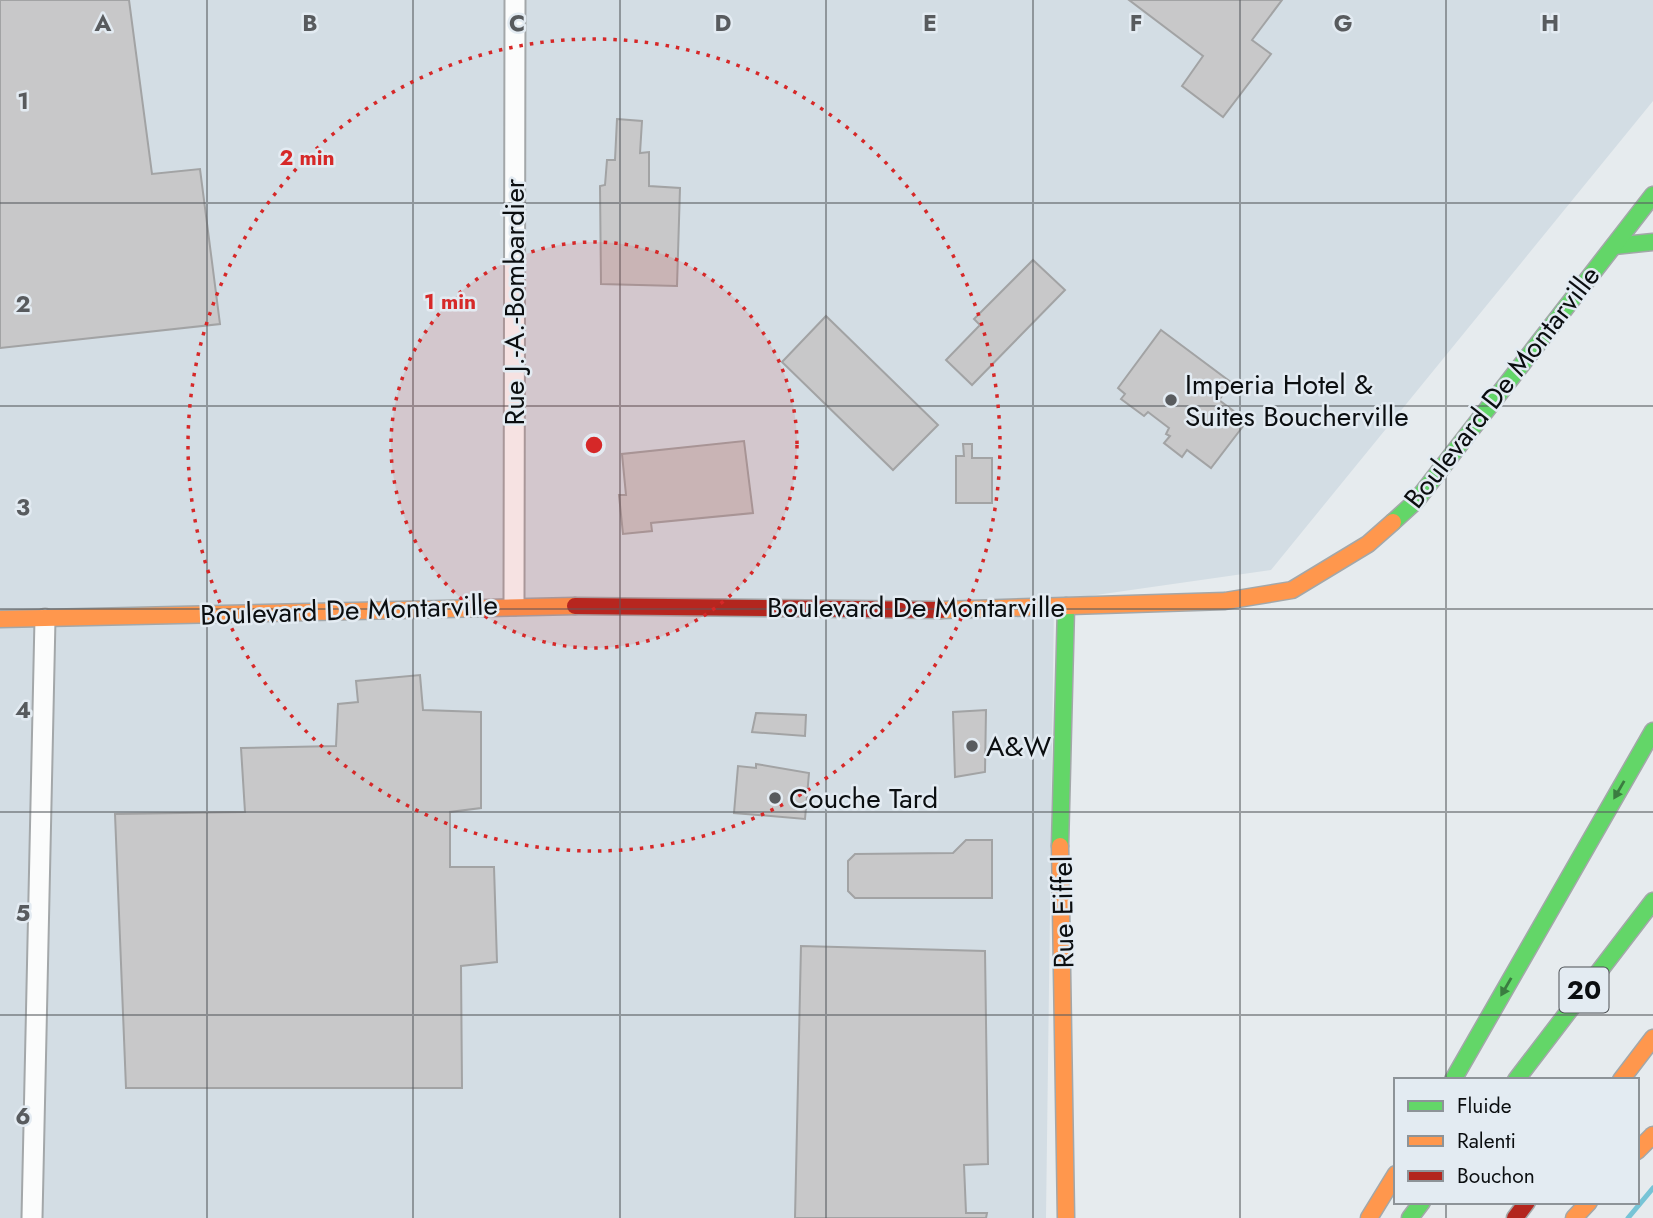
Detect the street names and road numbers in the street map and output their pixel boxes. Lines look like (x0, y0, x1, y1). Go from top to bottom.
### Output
street label: Rue J.-A.-Bombardier (494, 178, 535, 425)
street label: Boulevard De Montarville (1394, 257, 1610, 517)
street label: Boulevard De Montarville (199, 584, 499, 636)
street label: Boulevard De Montarville (767, 587, 1065, 628)
street label: Rue Eiffel (1042, 855, 1084, 969)
road number: 20 (1560, 967, 1608, 1012)

